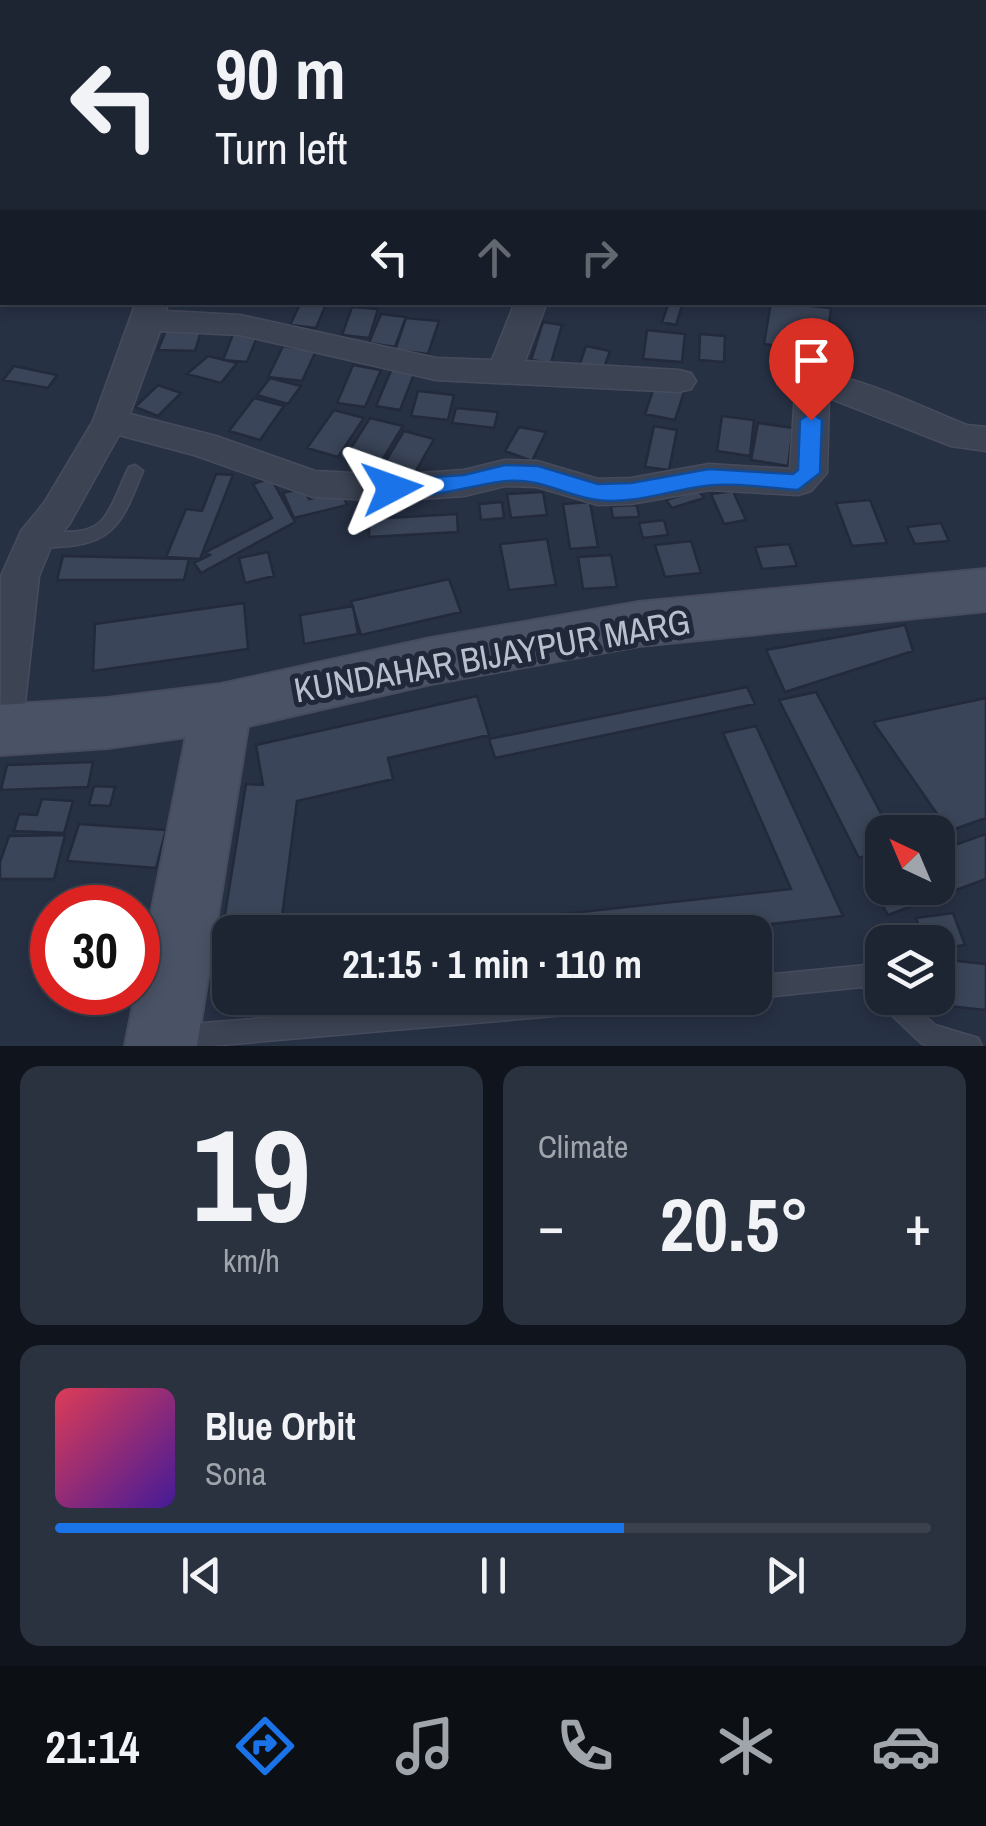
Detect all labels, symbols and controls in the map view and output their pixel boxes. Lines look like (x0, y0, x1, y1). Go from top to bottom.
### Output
text: 90 m (215, 27, 346, 121)
icon: left (50, 40, 180, 170)
text: Turn left (215, 117, 347, 178)
icon: left (362, 230, 417, 285)
icon: ahead (467, 230, 522, 285)
icon: right (572, 230, 627, 285)
pin (769, 318, 854, 421)
icon: arrive (784, 333, 839, 388)
position arrow (340, 436, 444, 540)
street label: KUNDAHAR BIJAYPUR MARG (290, 598, 694, 713)
north arrow (865, 815, 955, 905)
map controls (865, 815, 955, 1015)
speed limit sign: 30 (30, 885, 160, 1015)
button: layers (865, 925, 955, 1015)
text: 21:15 · 1 min · 110 m (342, 939, 642, 990)
text: 19 (192, 1086, 311, 1262)
text: Climate (538, 1125, 628, 1168)
text: 20.5° (660, 1173, 809, 1274)
text: − (538, 1188, 564, 1262)
text: + (905, 1188, 931, 1262)
text: km/h (223, 1239, 280, 1282)
text: Blue Orbit (205, 1401, 356, 1452)
text: Sona (205, 1452, 266, 1495)
icon: previous (174, 1548, 229, 1603)
icon: pause (466, 1548, 521, 1603)
icon: next (758, 1548, 813, 1603)
icon: directions (230, 1711, 300, 1781)
icon: music (390, 1711, 460, 1781)
icon: phone (550, 1711, 620, 1781)
icon: climate (711, 1711, 781, 1781)
icon: car (871, 1711, 941, 1781)
text: 21:14 (45, 1716, 140, 1777)

